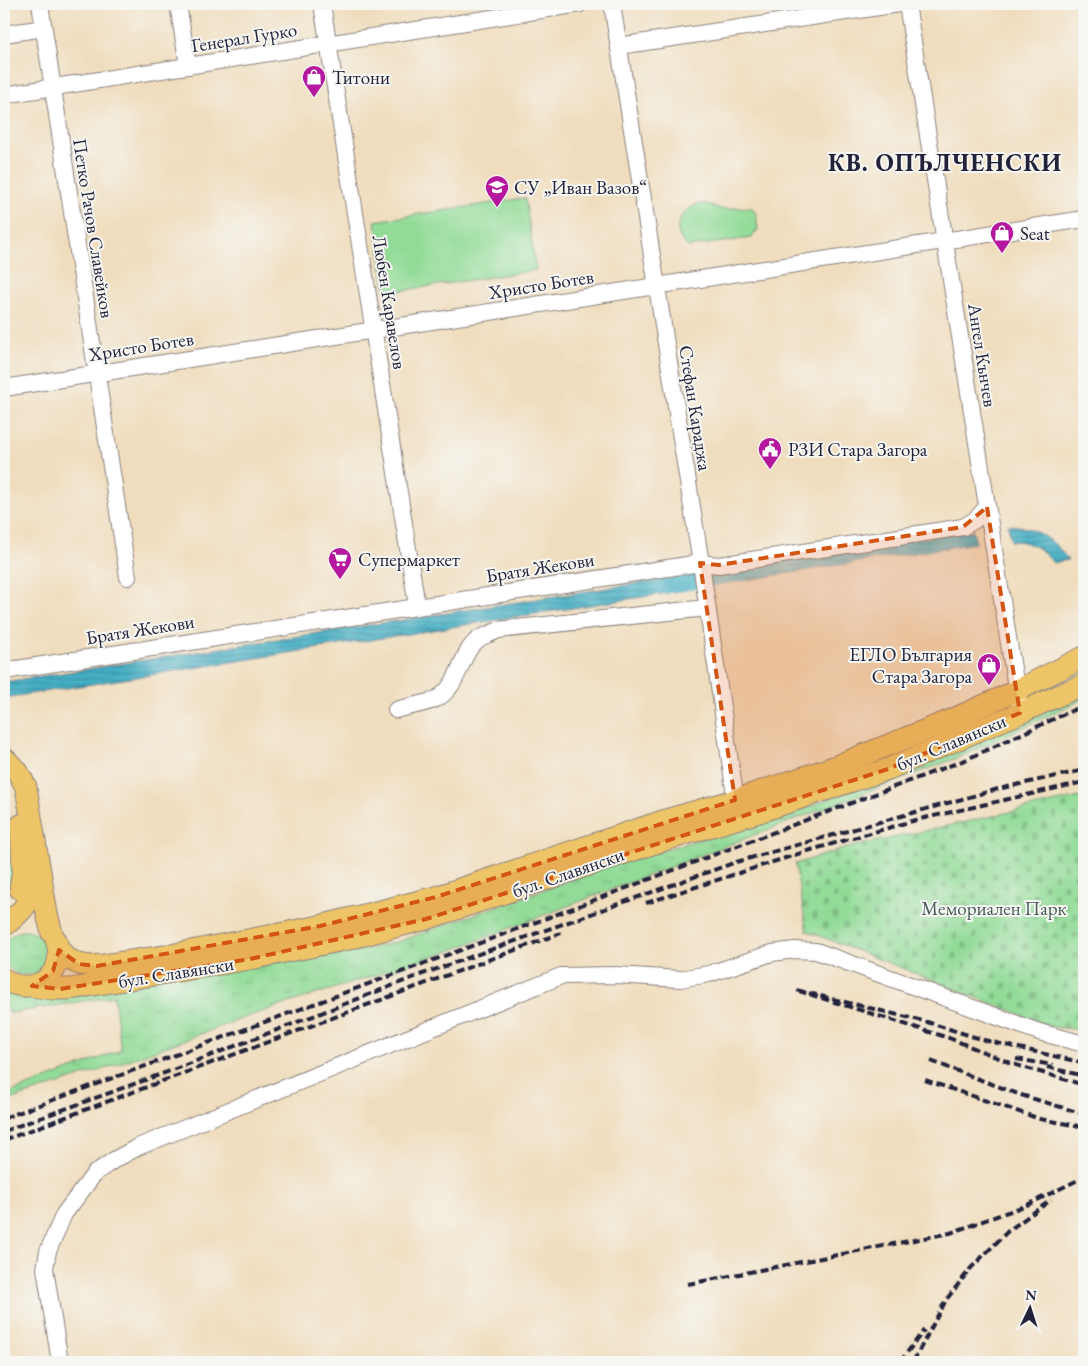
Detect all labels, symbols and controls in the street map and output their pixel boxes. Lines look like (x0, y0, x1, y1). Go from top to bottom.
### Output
street label: Генерал Гурко (189, 17, 299, 58)
shop icon: Титони (301, 64, 327, 98)
place label: Титони (332, 65, 390, 90)
street label: Петко Рачов Славейков (67, 137, 120, 320)
district label: КВ. ОПЪЛЧЕНСКИ (828, 147, 1062, 178)
school or university icon: СУ „Иван Вазов“ (484, 174, 510, 208)
place label: СУ „Иван Вазов“ (514, 175, 647, 200)
shop icon: Seat (989, 220, 1015, 254)
place label: Seat (1020, 221, 1050, 246)
street label: Любен Каравелов (367, 233, 412, 371)
street label: Христо Ботев (486, 264, 595, 305)
street label: Ангел Кънчев (962, 300, 1003, 409)
street label: Христо Ботев (86, 326, 195, 367)
street label: Стефан Караджа (673, 343, 718, 473)
public building icon: РЗИ Стара Загора (757, 436, 783, 470)
place label: РЗИ Стара Загора (788, 437, 928, 462)
supermarket icon: Супермаркет (327, 546, 353, 580)
place label: Супермаркет (358, 547, 460, 572)
street label: Братя Жекови (484, 547, 596, 588)
street label: Братя Жекови (84, 609, 196, 650)
place label: ЕГЛО България Стара Загора (849, 642, 973, 689)
shop icon: ЕГЛО България Стара Загора (976, 652, 1002, 686)
street label: бул. Славянски (893, 708, 1010, 777)
street label: бул. Славянски (509, 842, 627, 903)
park label: Мемориален Парк (921, 896, 1067, 921)
street label: бул. Славянски (116, 951, 236, 994)
north arrow (1006, 1284, 1056, 1334)
text: N (1025, 1286, 1038, 1304)

